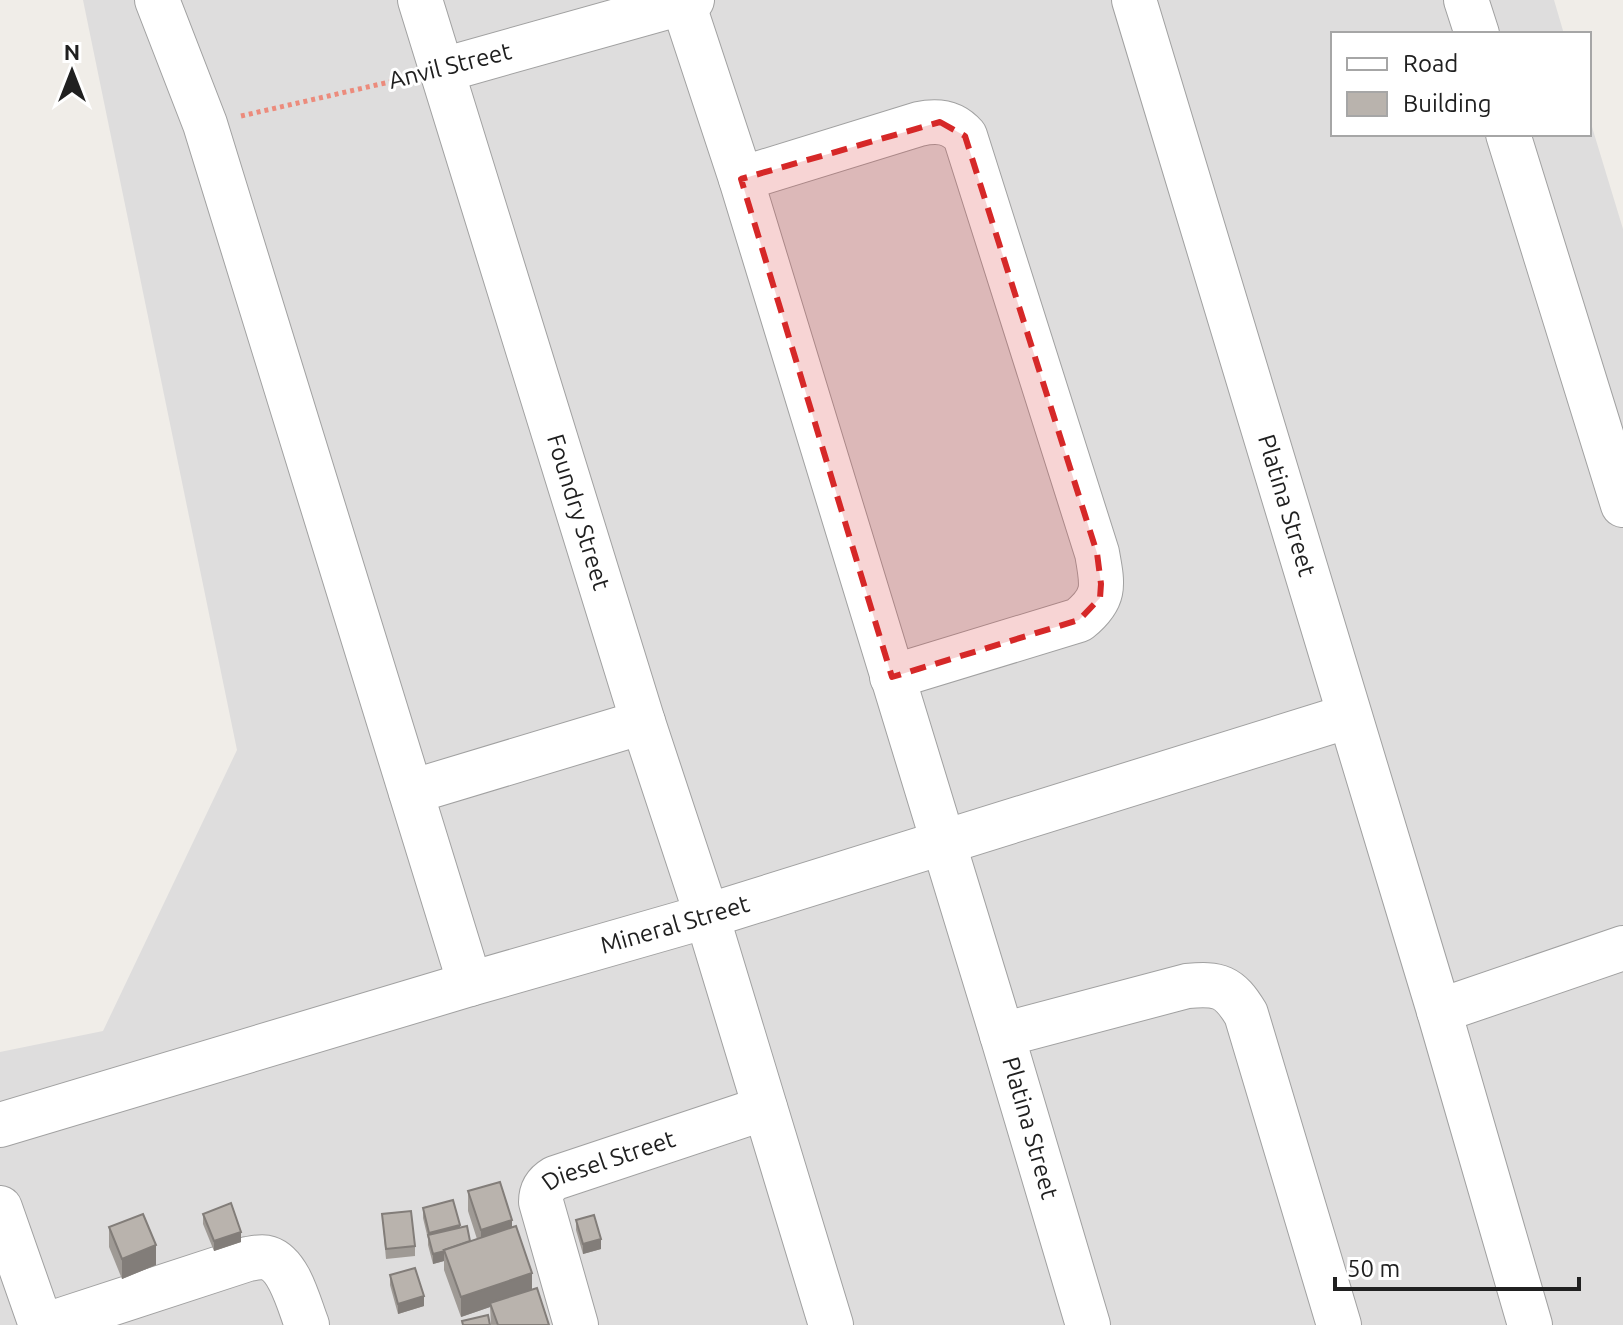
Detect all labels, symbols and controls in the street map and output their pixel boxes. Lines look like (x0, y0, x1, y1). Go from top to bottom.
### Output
north arrow (32, 32, 112, 112)
legend (1331, 32, 1591, 136)
street label: Anvil Street (386, 37, 515, 94)
text: N (64, 39, 80, 64)
text: Road (1403, 50, 1458, 77)
text: Building (1403, 90, 1491, 117)
street label: Foundry Street (542, 431, 616, 594)
street label: Platina Street (1253, 431, 1321, 580)
street label: Mineral Street (597, 889, 753, 959)
street label: Platina Street (997, 1054, 1064, 1203)
street label: Diesel Street (536, 1125, 679, 1196)
scale bar (1335, 1241, 1579, 1291)
text: 50 m (1347, 1255, 1400, 1282)

